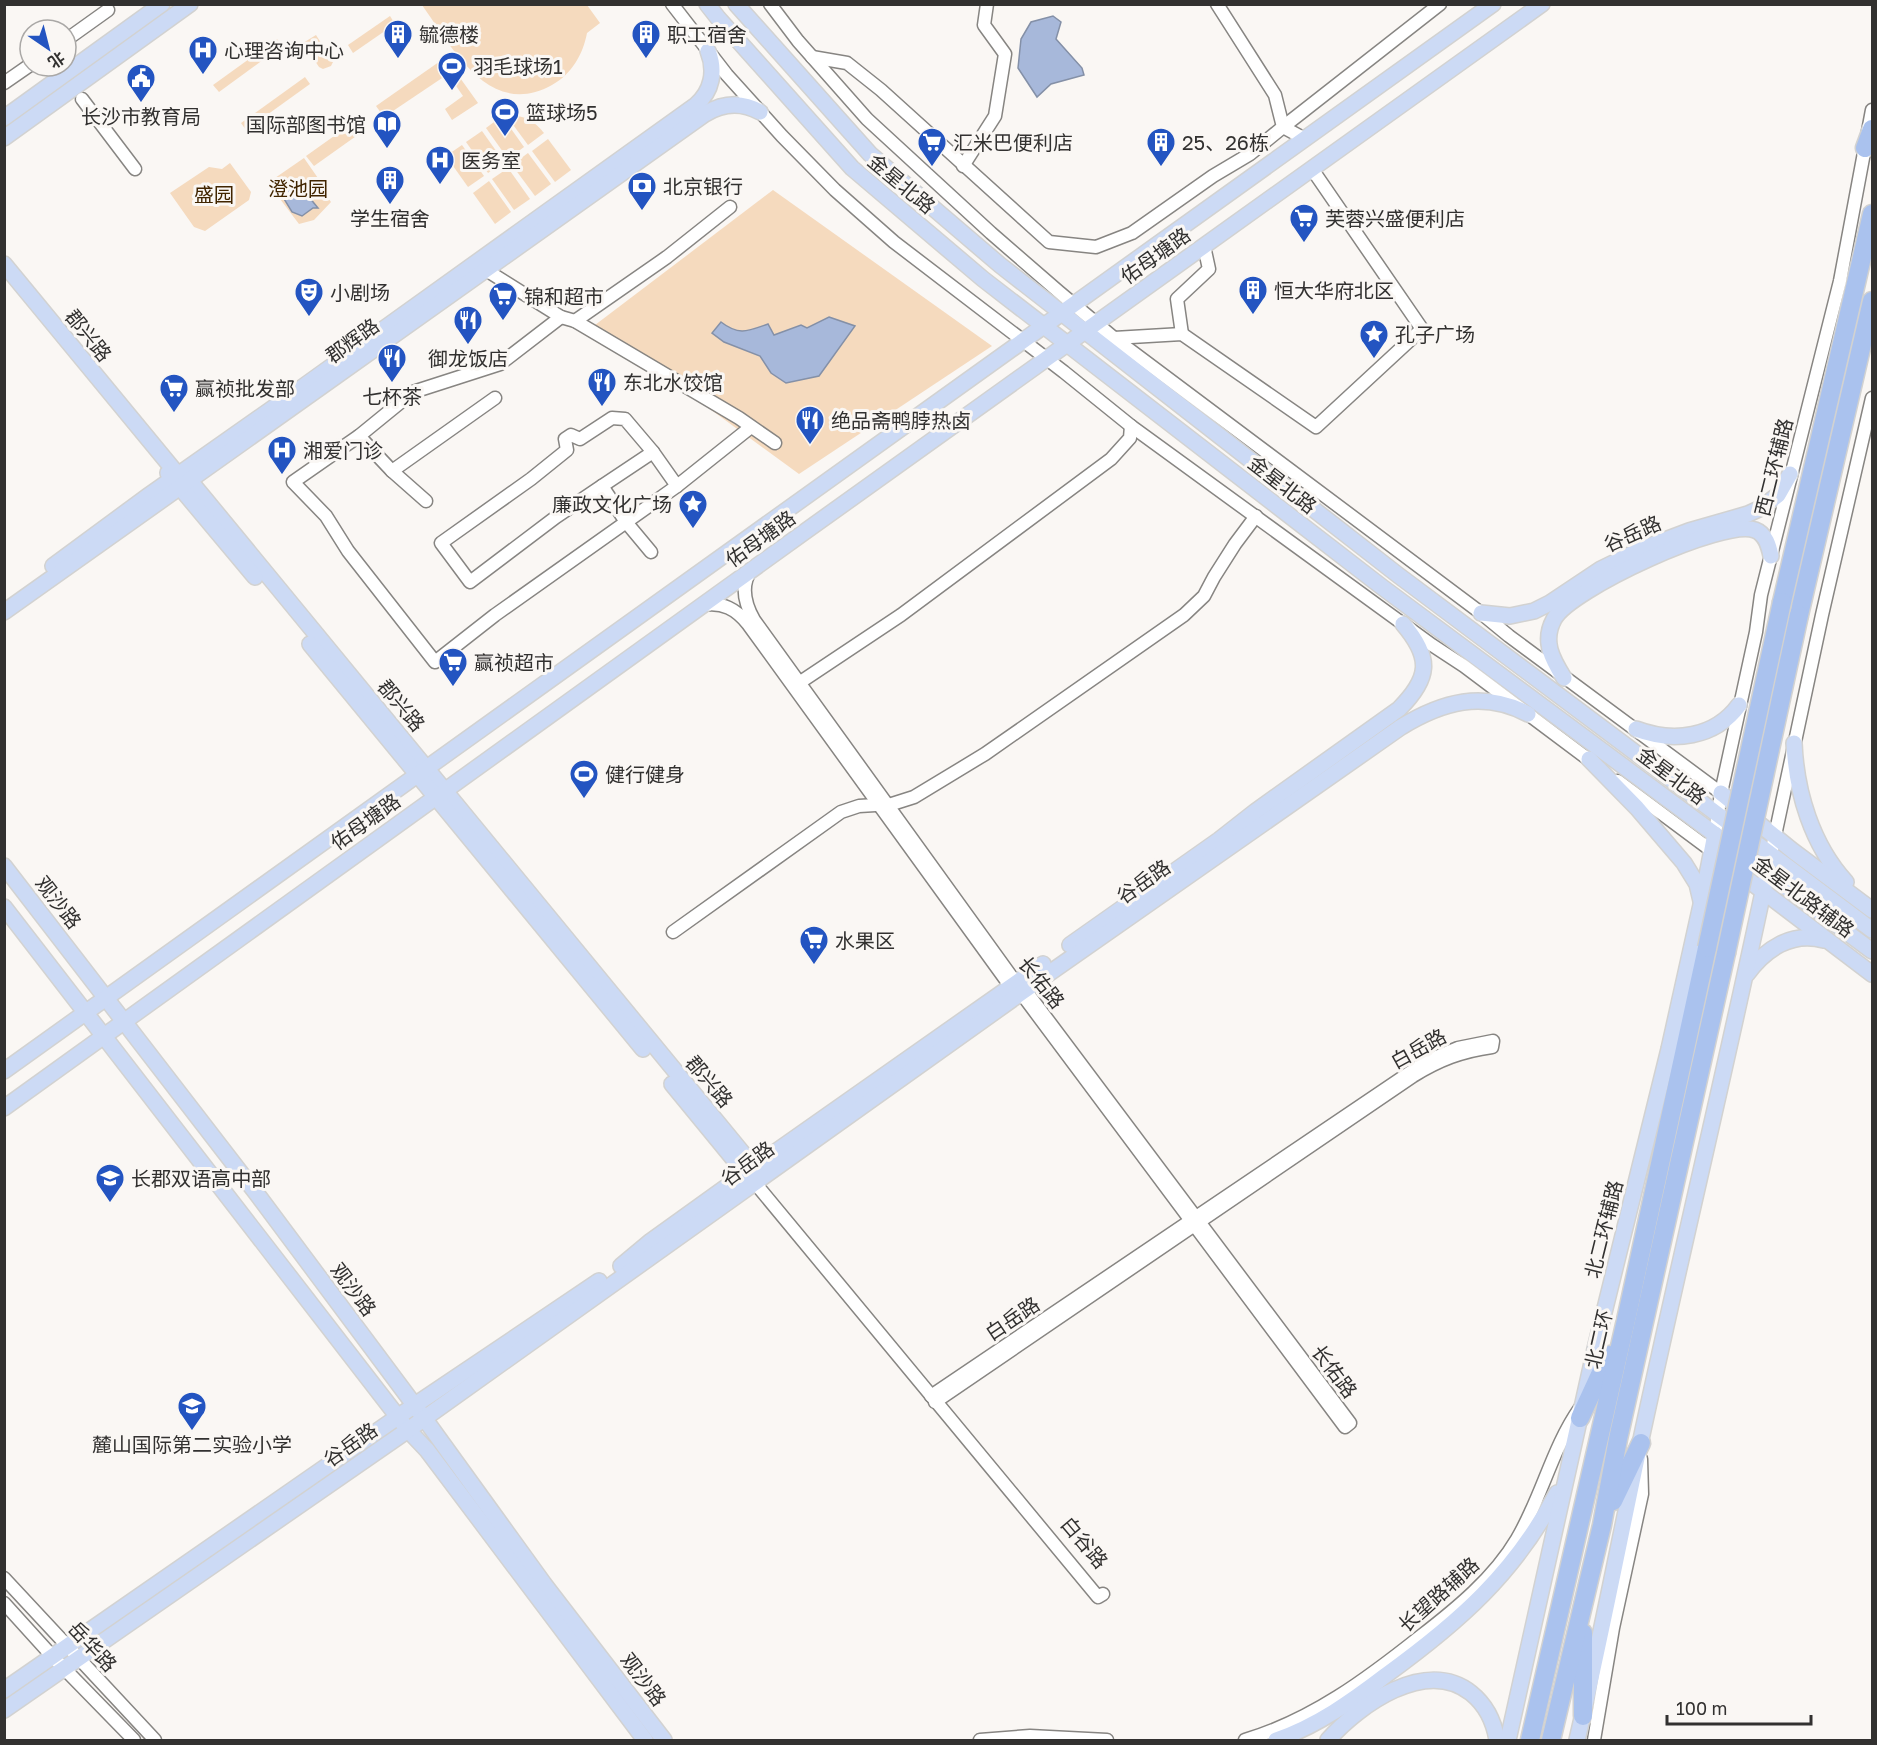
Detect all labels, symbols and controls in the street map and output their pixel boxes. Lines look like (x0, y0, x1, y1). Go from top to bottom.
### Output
north arrow (18, 18, 78, 78)
building icon: 毓德楼 (382, 18, 414, 60)
building icon: 职工宿舍 (630, 18, 662, 60)
place label: 毓德楼 (419, 22, 479, 46)
place label: 职工宿舍 (667, 22, 747, 46)
hospital icon: 心理咨询中心 (187, 34, 219, 76)
place label: 心理咨询中心 (224, 38, 344, 62)
text: 北 (44, 48, 69, 73)
sports icon: 羽毛球场1 (436, 50, 468, 92)
place label: 羽毛球场1 (473, 54, 563, 78)
public building icon: 长沙市教育局 (125, 62, 157, 104)
sports icon: 篮球场5 (489, 96, 521, 138)
place label: 篮球场5 (526, 100, 598, 124)
place label: 长沙市教育局 (81, 104, 201, 128)
library icon: 国际部图书馆 (371, 108, 403, 150)
place label: 国际部图书馆 (246, 112, 366, 136)
supermarket icon: 汇米巴便利店 (916, 126, 948, 168)
building icon: 25、26栋 (1145, 126, 1177, 168)
place label: 汇米巴便利店 (953, 130, 1073, 154)
place label: 25、26栋 (1182, 130, 1269, 154)
hospital icon: 医务室 (424, 144, 456, 186)
place label: 医务室 (461, 148, 521, 172)
street label: 金星北路 (864, 148, 940, 218)
building icon: 学生宿舍 (374, 164, 406, 206)
bank icon: 北京银行 (626, 170, 658, 212)
place label: 北京银行 (663, 174, 743, 198)
park label: 澄池园 (268, 176, 328, 200)
park label: 盛园 (194, 182, 234, 206)
supermarket icon: 芙蓉兴盛便利店 (1288, 202, 1320, 244)
place label: 学生宿舍 (350, 206, 430, 230)
place label: 芙蓉兴盛便利店 (1325, 206, 1465, 230)
street label: 佑母塘路 (1116, 222, 1194, 288)
building icon: 恒大华府北区 (1237, 274, 1269, 316)
theatre icon: 小剧场 (293, 276, 325, 318)
place label: 恒大华府北区 (1274, 278, 1394, 302)
place label: 小剧场 (330, 280, 390, 304)
supermarket icon: 锦和超市 (487, 280, 519, 322)
place label: 锦和超市 (524, 284, 604, 308)
street label: 郡兴路 (61, 304, 117, 366)
restaurant icon: 御龙饭店 (452, 304, 484, 346)
street label: 郡辉路 (321, 313, 383, 367)
place icon: 孔子广场 (1358, 318, 1390, 360)
place label: 孔子广场 (1395, 322, 1475, 346)
restaurant icon: 七杯茶 (376, 342, 408, 384)
place label: 御龙饭店 (428, 346, 508, 370)
restaurant icon: 东北水饺馆 (586, 366, 618, 408)
place label: 东北水饺馆 (623, 370, 723, 394)
supermarket icon: 赢祯批发部 (158, 372, 190, 414)
place label: 赢祯批发部 (195, 376, 295, 400)
place label: 七杯茶 (362, 384, 422, 408)
restaurant icon: 绝品斋鸭脖热卤 (794, 404, 826, 446)
place label: 绝品斋鸭脖热卤 (831, 408, 971, 432)
street label: 西二环辅路 (1749, 416, 1797, 518)
hospital icon: 湘爱门诊 (266, 434, 298, 476)
place label: 湘爱门诊 (303, 438, 383, 462)
street label: 金星北路 (1244, 450, 1322, 518)
place icon: 廉政文化广场 (677, 488, 709, 530)
place label: 廉政文化广场 (552, 492, 672, 516)
street label: 佑母塘路 (721, 505, 799, 571)
street label: 谷岳路 (1600, 510, 1664, 556)
supermarket icon: 赢祯超市 (437, 646, 469, 688)
place label: 赢祯超市 (474, 650, 554, 674)
street label: 郡兴路 (374, 674, 430, 736)
street label: 金星北路 (1633, 741, 1711, 809)
sports icon: 健行健身 (568, 758, 600, 800)
place label: 健行健身 (605, 762, 685, 786)
street label: 佑母塘路 (326, 788, 404, 854)
street label: 金星北路辅路 (1749, 850, 1859, 942)
street label: 谷岳路 (1112, 854, 1174, 908)
street label: 观沙路 (31, 871, 87, 933)
supermarket icon: 水果区 (798, 924, 830, 966)
place label: 水果区 (835, 928, 895, 952)
street label: 长佑路 (1014, 951, 1070, 1013)
street label: 白岳路 (1386, 1023, 1450, 1073)
street label: 郡兴路 (682, 1050, 738, 1112)
street label: 谷岳路 (716, 1136, 778, 1190)
school or university icon: 长郡双语高中部 (94, 1162, 126, 1204)
place label: 长郡双语高中部 (131, 1166, 271, 1190)
street label: 北二环辅路 (1579, 1178, 1627, 1280)
street label: 观沙路 (326, 1258, 382, 1320)
street label: 白岳路 (980, 1291, 1044, 1345)
street label: 北二环 (1580, 1307, 1616, 1371)
street label: 长佑路 (1307, 1340, 1363, 1402)
school or university icon: 麓山国际第二实验小学 (176, 1390, 208, 1432)
street label: 谷岳路 (319, 1417, 381, 1471)
place label: 麓山国际第二实验小学 (92, 1432, 292, 1456)
street label: 白谷路 (1057, 1511, 1113, 1573)
street label: 长望路辅路 (1393, 1552, 1483, 1636)
street label: 岳华路 (64, 1616, 122, 1676)
street label: 观沙路 (616, 1648, 672, 1710)
scale bar (1667, 1688, 1811, 1726)
text: 100 m (1676, 1697, 1727, 1719)

